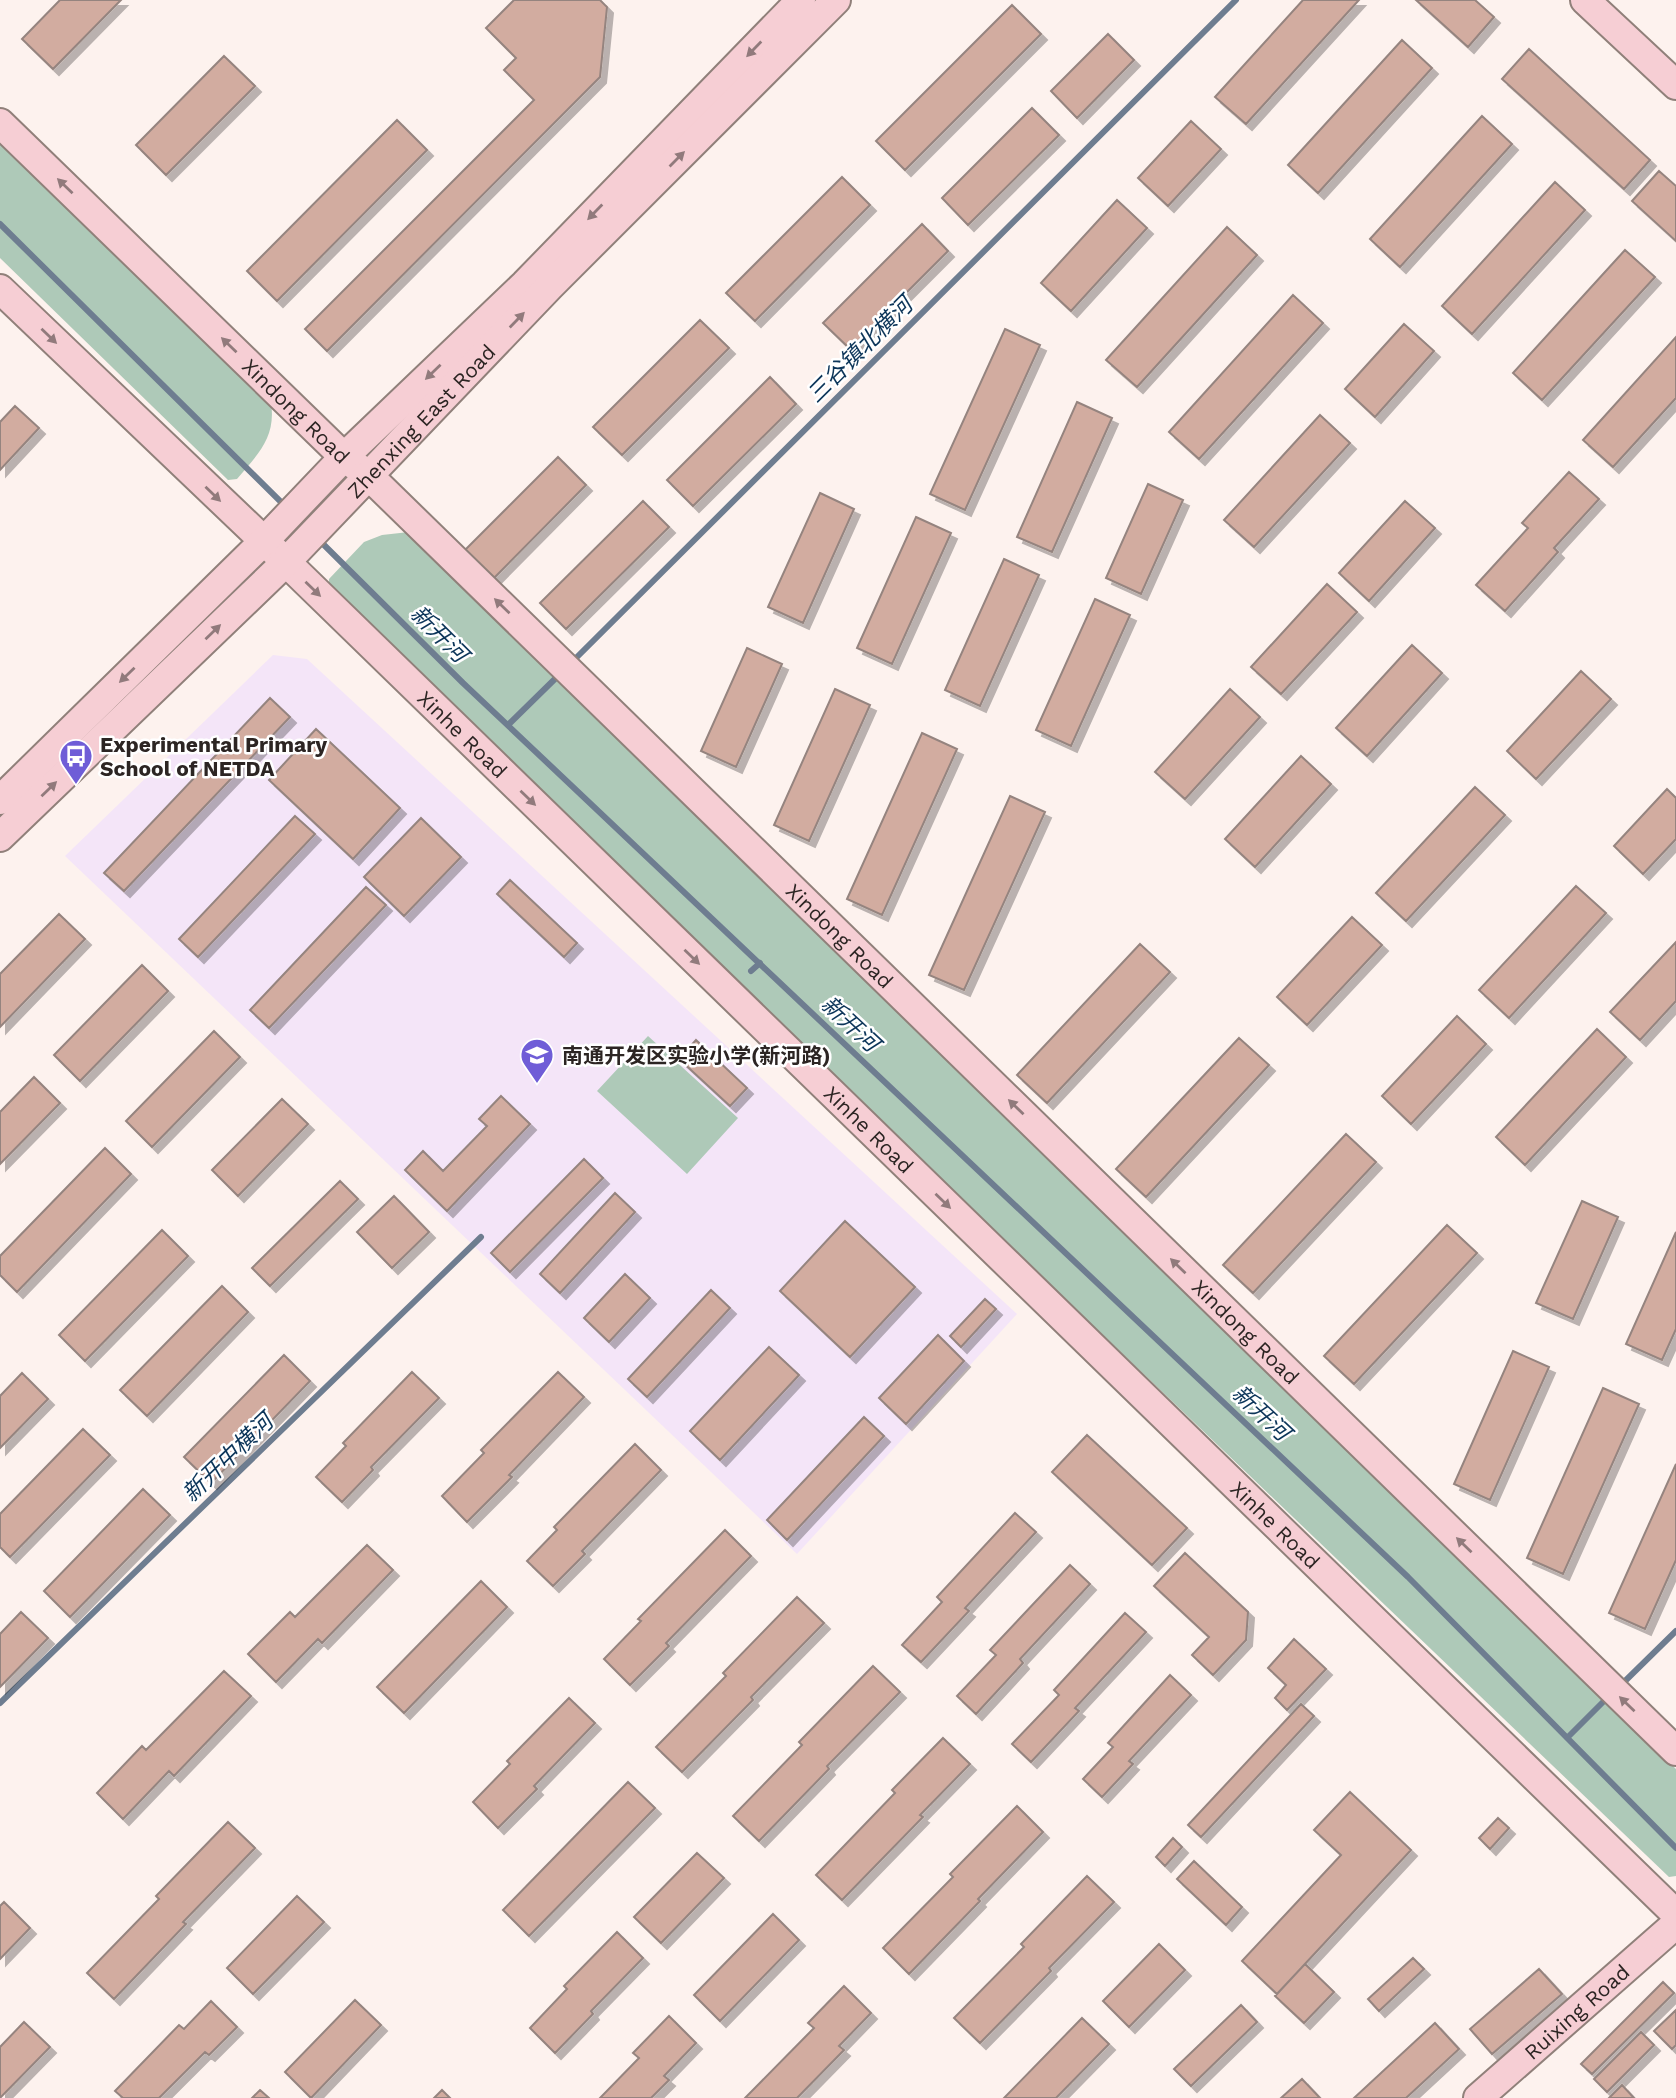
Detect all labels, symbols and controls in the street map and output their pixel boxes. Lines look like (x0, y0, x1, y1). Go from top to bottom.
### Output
one-way arrow (746, 40, 762, 57)
one-way arrow (669, 151, 685, 168)
one-way arrow (57, 178, 74, 195)
one-way arrow (587, 203, 603, 220)
water label: 三谷镇北横河 (802, 289, 921, 408)
one-way arrow (508, 312, 525, 329)
one-way arrow (40, 327, 57, 343)
one-way arrow (220, 336, 237, 353)
street label: Zhenxing East Road (342, 339, 500, 503)
street label: Xindong Road (238, 353, 355, 468)
one-way arrow (425, 363, 442, 379)
one-way arrow (204, 485, 221, 501)
one-way arrow (304, 580, 321, 597)
one-way arrow (493, 598, 510, 615)
water label: 新开河 (405, 600, 476, 671)
one-way arrow (204, 624, 221, 640)
one-way arrow (119, 667, 136, 683)
street label: Xinhe Road (413, 685, 513, 783)
place label: Experimental Primary School of NETDA (100, 732, 327, 781)
bus stop icon: Experimental Primary School of NETDA (57, 737, 95, 786)
one-way arrow (40, 781, 57, 798)
one-way arrow (520, 790, 537, 807)
street label: Xindong Road (781, 878, 899, 993)
one-way arrow (683, 948, 699, 965)
water label: 新开河 (816, 991, 887, 1060)
school or university icon: 南通开发区实验小学(新河路) (518, 1036, 556, 1085)
place label: 南通开发区实验小学(新河路) (562, 1043, 830, 1068)
street label: Xinhe Road (819, 1080, 919, 1178)
one-way arrow (1007, 1099, 1024, 1116)
one-way arrow (934, 1192, 951, 1209)
one-way arrow (1170, 1258, 1187, 1275)
street label: Xindong Road (1187, 1274, 1305, 1389)
water label: 新开河 (1227, 1380, 1298, 1449)
water label: 新开中横河 (177, 1406, 282, 1508)
street label: Xinhe Road (1226, 1476, 1326, 1574)
one-way arrow (1456, 1537, 1473, 1553)
one-way arrow (1619, 1696, 1636, 1712)
street label: Ruixing Road (1519, 1959, 1634, 2064)

